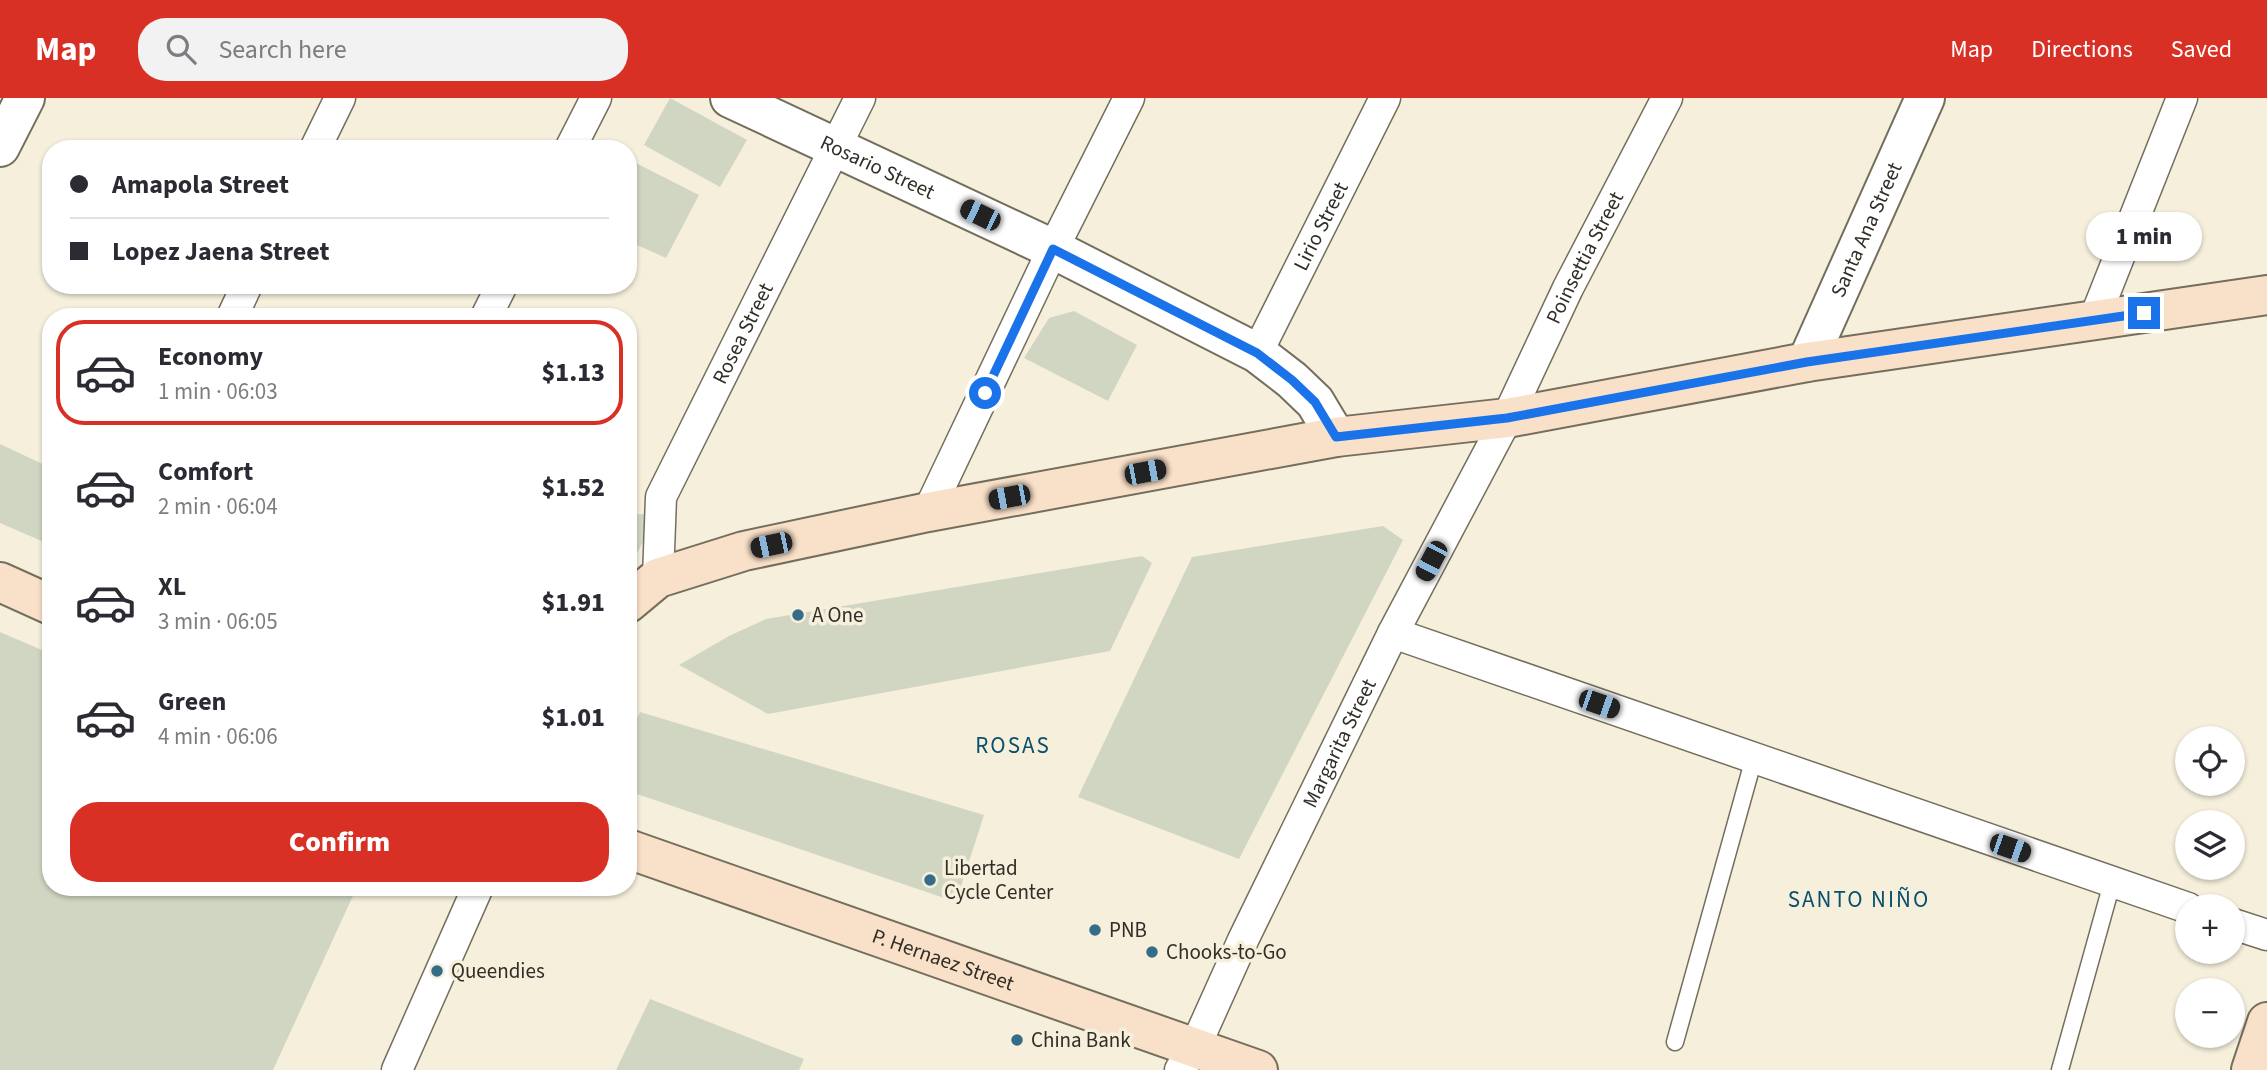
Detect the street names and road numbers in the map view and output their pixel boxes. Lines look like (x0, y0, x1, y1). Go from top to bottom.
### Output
street label: Rosario Street (815, 127, 940, 207)
street label: Santa Ana Street (1823, 157, 1909, 302)
street label: Lirio Street (1286, 176, 1356, 276)
street label: Poinsettia Street (1538, 186, 1631, 329)
street label: Rosea Street (705, 278, 781, 389)
street label: Margarita Street (1295, 673, 1384, 813)
street label: P. Hernaez Street (868, 921, 1018, 998)

